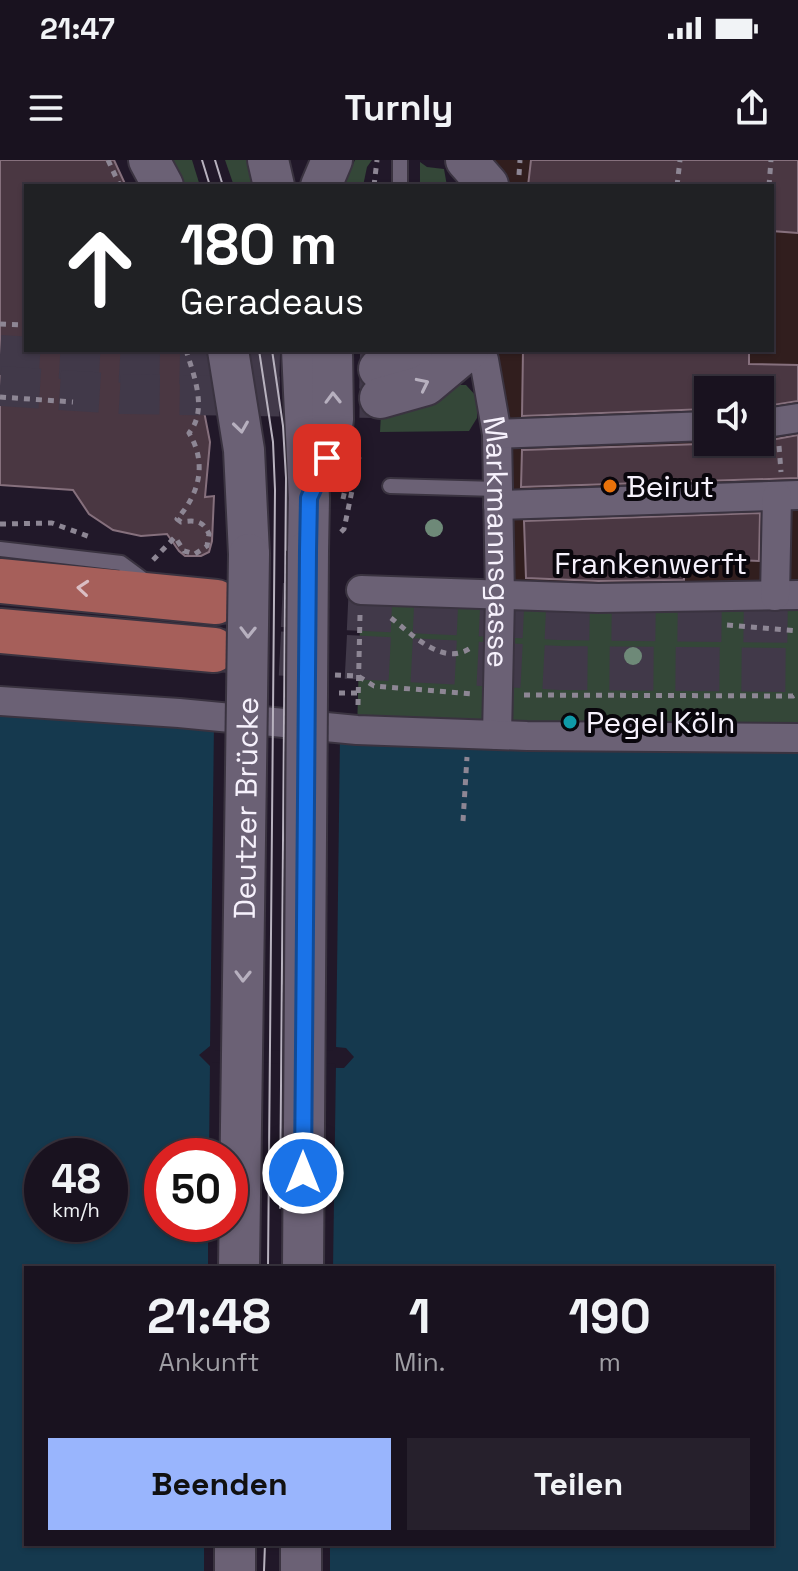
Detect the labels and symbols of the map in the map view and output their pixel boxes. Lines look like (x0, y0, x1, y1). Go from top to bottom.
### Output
one-way arrow (415, 378, 430, 394)
one-way arrow (324, 391, 342, 404)
street label: Markmannsgasse (475, 413, 520, 669)
one-way arrow (232, 420, 249, 434)
pin (293, 424, 361, 492)
place label: Beirut (626, 467, 714, 506)
marker: Beirut (601, 477, 619, 495)
street label: Frankenwerft (554, 544, 748, 583)
one-way arrow (76, 580, 89, 597)
one-way arrow (239, 626, 256, 639)
street label: Deutzer Brücke (224, 697, 266, 919)
place label: Pegel Köln (586, 703, 735, 742)
marker: Pegel Köln (561, 713, 579, 731)
one-way arrow (234, 970, 252, 983)
position arrow (261, 1131, 345, 1215)
speed limit sign: 50 (144, 1138, 248, 1242)

